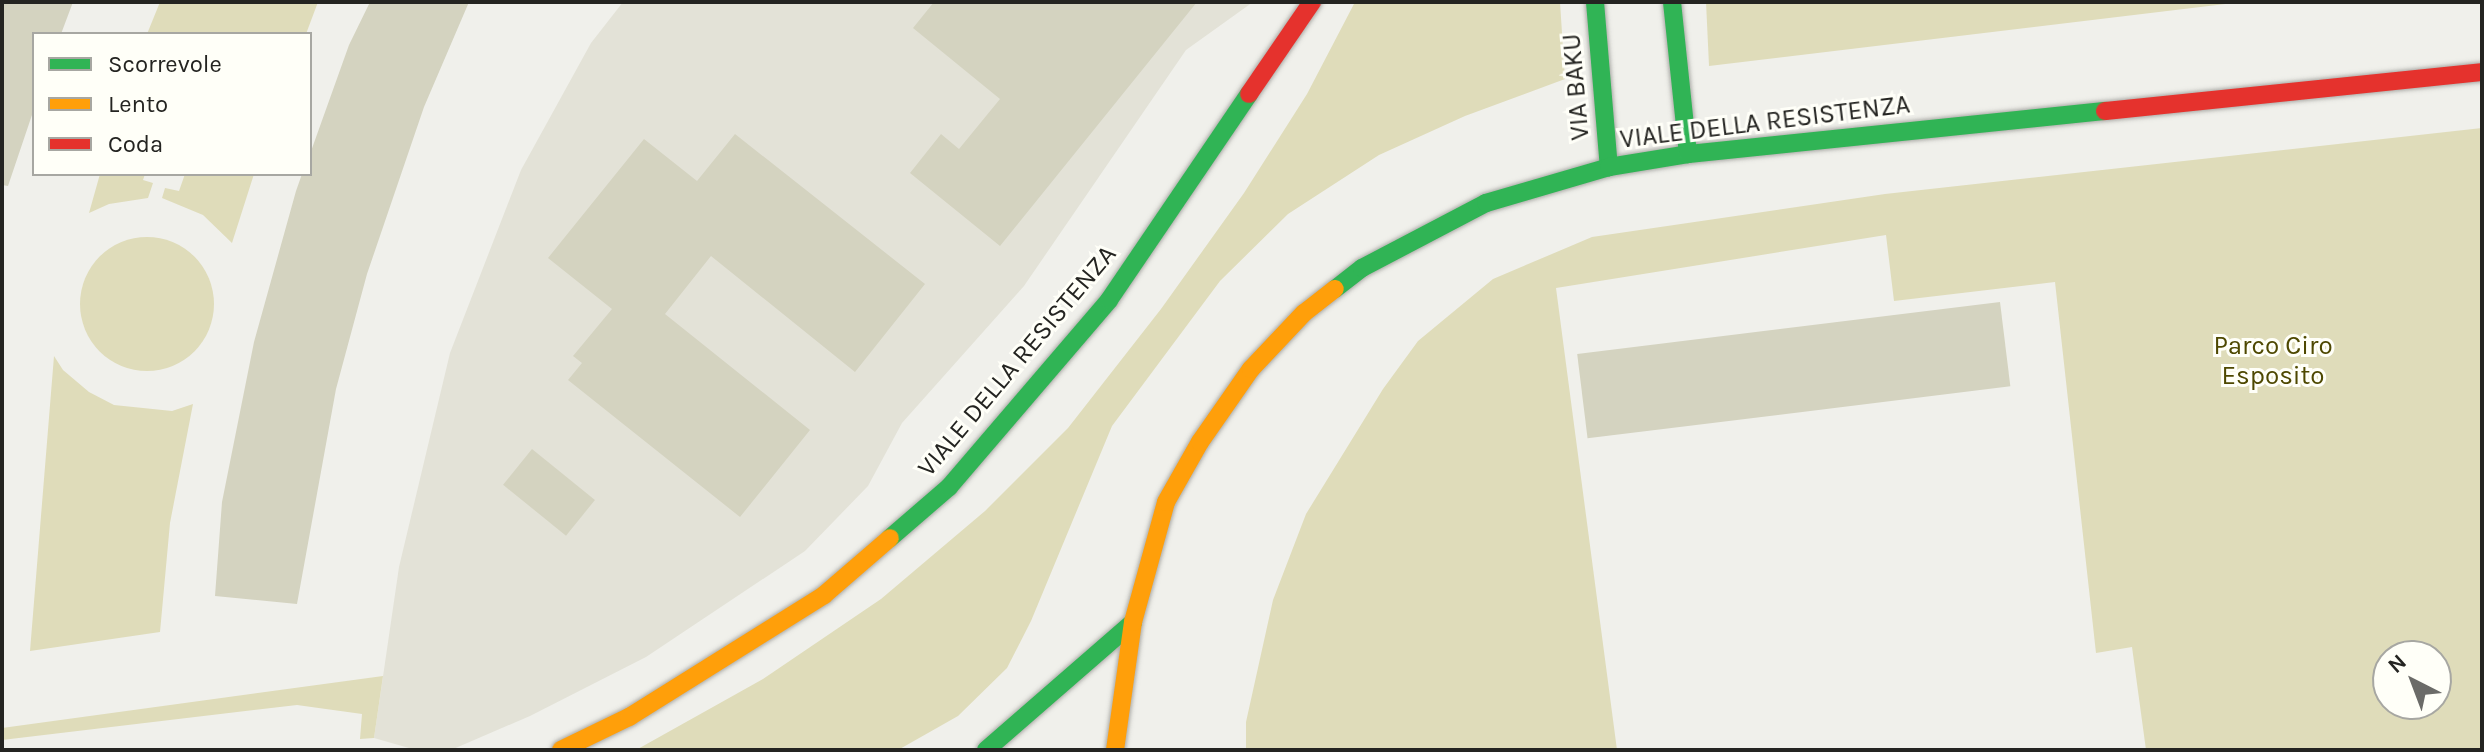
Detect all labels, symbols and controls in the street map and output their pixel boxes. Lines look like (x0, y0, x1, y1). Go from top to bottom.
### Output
legend (32, 32, 312, 176)
street label: VIA BAKU (1556, 32, 1596, 142)
text: Scorrevole (108, 50, 222, 78)
street label: VIALE DELLA RESISTENZA (1618, 89, 1912, 155)
text: Lento (108, 90, 168, 118)
text: Coda (108, 130, 163, 158)
street label: VIALE DELLA RESISTENZA (911, 239, 1123, 483)
park label: Parco Ciro Esposito (2213, 330, 2333, 392)
north arrow (2372, 640, 2452, 720)
text: N (2383, 649, 2412, 679)

